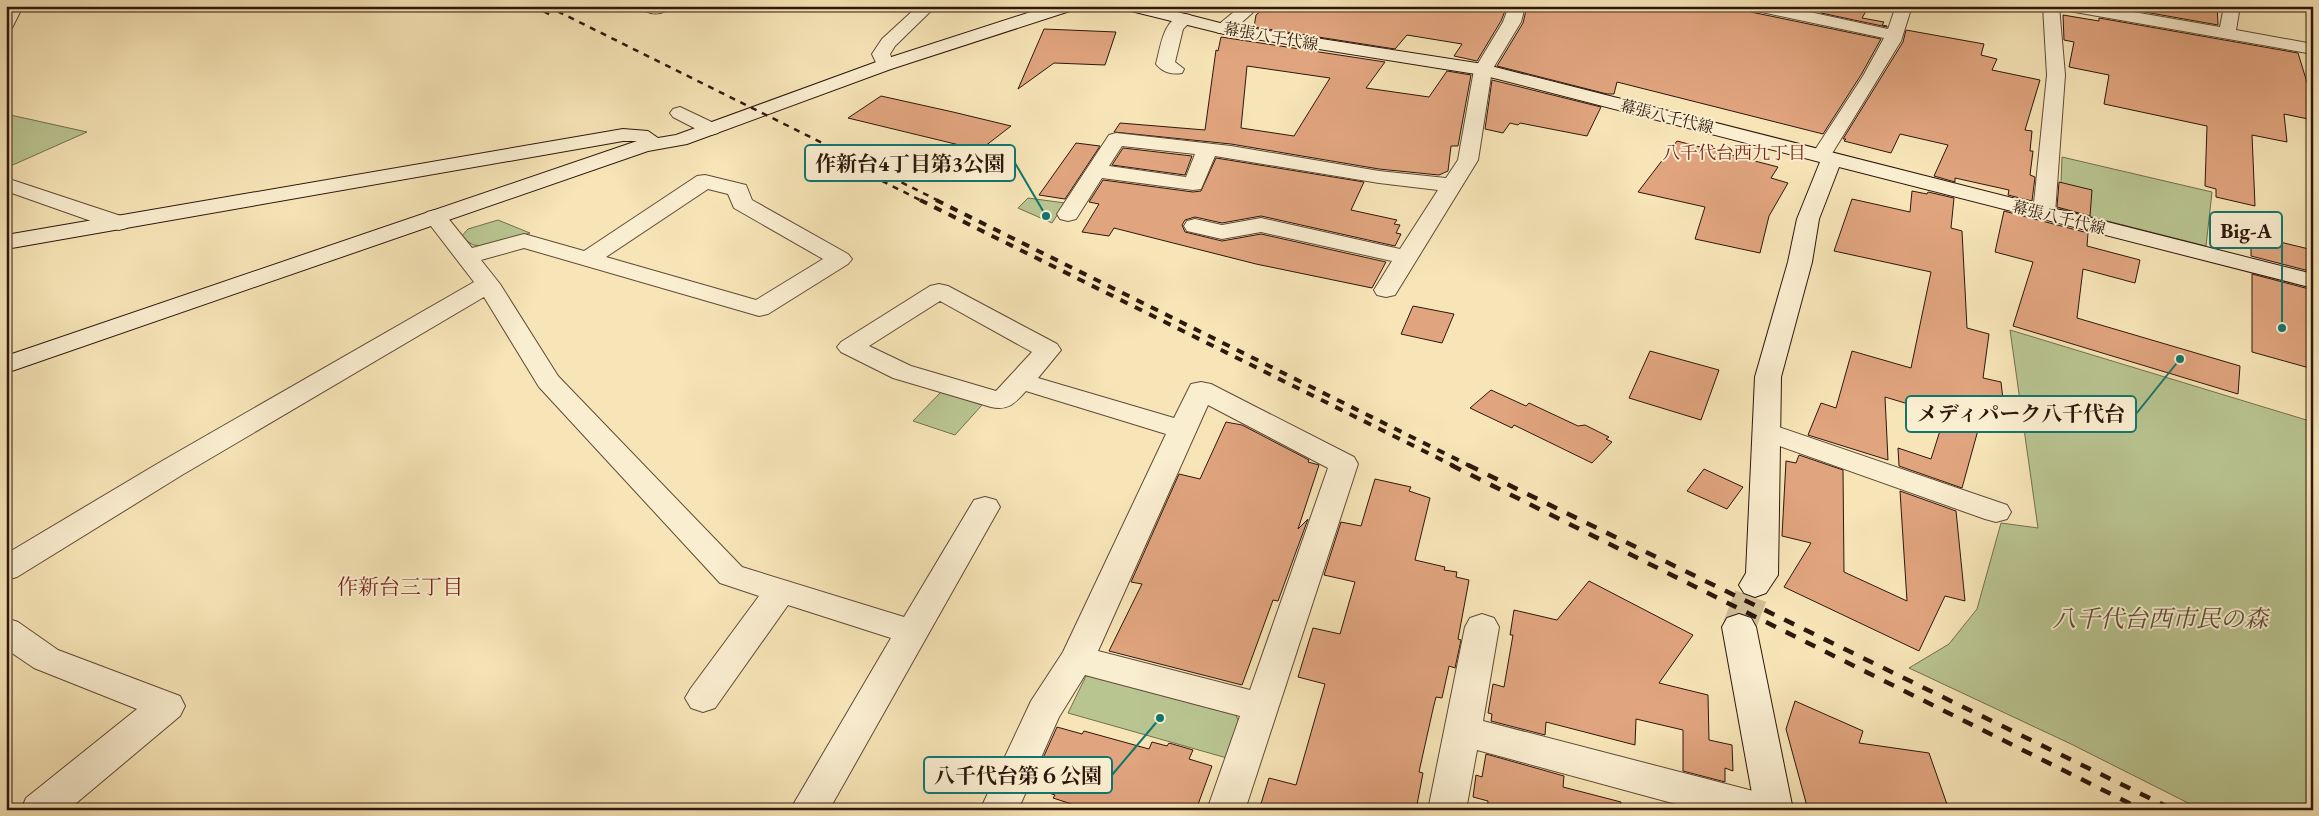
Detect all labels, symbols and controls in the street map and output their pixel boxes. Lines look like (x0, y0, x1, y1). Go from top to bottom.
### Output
street label: 幕張八千代線 (1222, 18, 1320, 55)
street label: 幕張八千代線 (1618, 95, 1716, 138)
district label: 八千代台西九丁目 (1662, 141, 1806, 164)
callout: 作新台4丁目第3公園 (805, 145, 1015, 181)
text: 作新台4丁目第3公園 (815, 150, 1005, 177)
street label: 幕張八千代線 (2010, 196, 2108, 239)
callout: Big-A (2210, 212, 2282, 248)
text: Big-A (2220, 217, 2273, 244)
callout: メディパーク八千代台 (1906, 396, 2136, 432)
text: メディパーク八千代台 (1917, 400, 2125, 427)
district label: 作新台三丁目 (337, 573, 463, 600)
park label: 八千代台西市民の森 (2052, 603, 2271, 634)
callout: 八千代台第６公園 (924, 757, 1112, 793)
text: 八千代台第６公園 (934, 762, 1102, 789)

